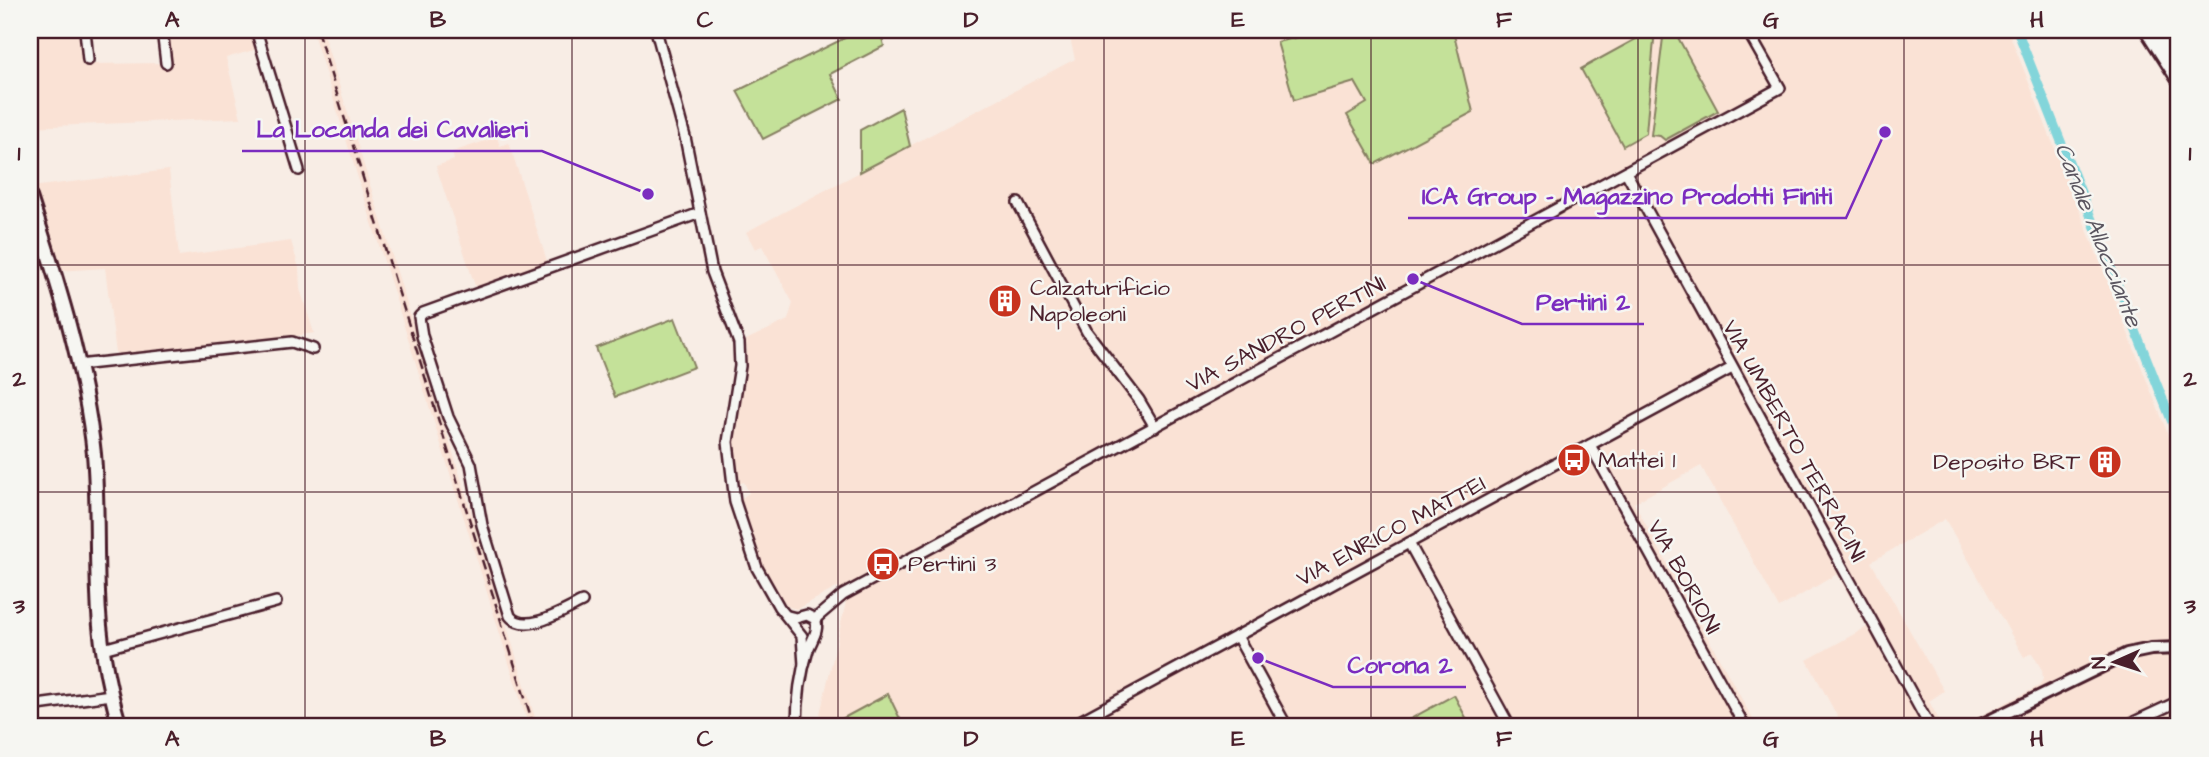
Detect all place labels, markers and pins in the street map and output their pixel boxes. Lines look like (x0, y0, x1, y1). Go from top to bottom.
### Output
callout: La Locanda dei Cavalieri (242, 106, 542, 151)
callout: ICA Group - Magazzino Prodotti Finiti (1408, 173, 1846, 218)
place label: Calzaturificio Napoleoni (1030, 272, 1170, 330)
callout: Pertini 2 (1522, 279, 1644, 324)
building icon: Calzaturificio Napoleoni (986, 282, 1024, 320)
bus stop icon: Mattei 1 (1555, 441, 1593, 479)
building icon: Deposito BRT (2086, 443, 2124, 481)
place label: Mattei 1 (1598, 444, 1675, 476)
place label: Deposito BRT (1933, 446, 2081, 478)
bus stop icon: Pertini 3 (864, 545, 902, 583)
place label: Pertini 3 (908, 548, 997, 580)
callout: Corona 2 (1333, 642, 1466, 687)

